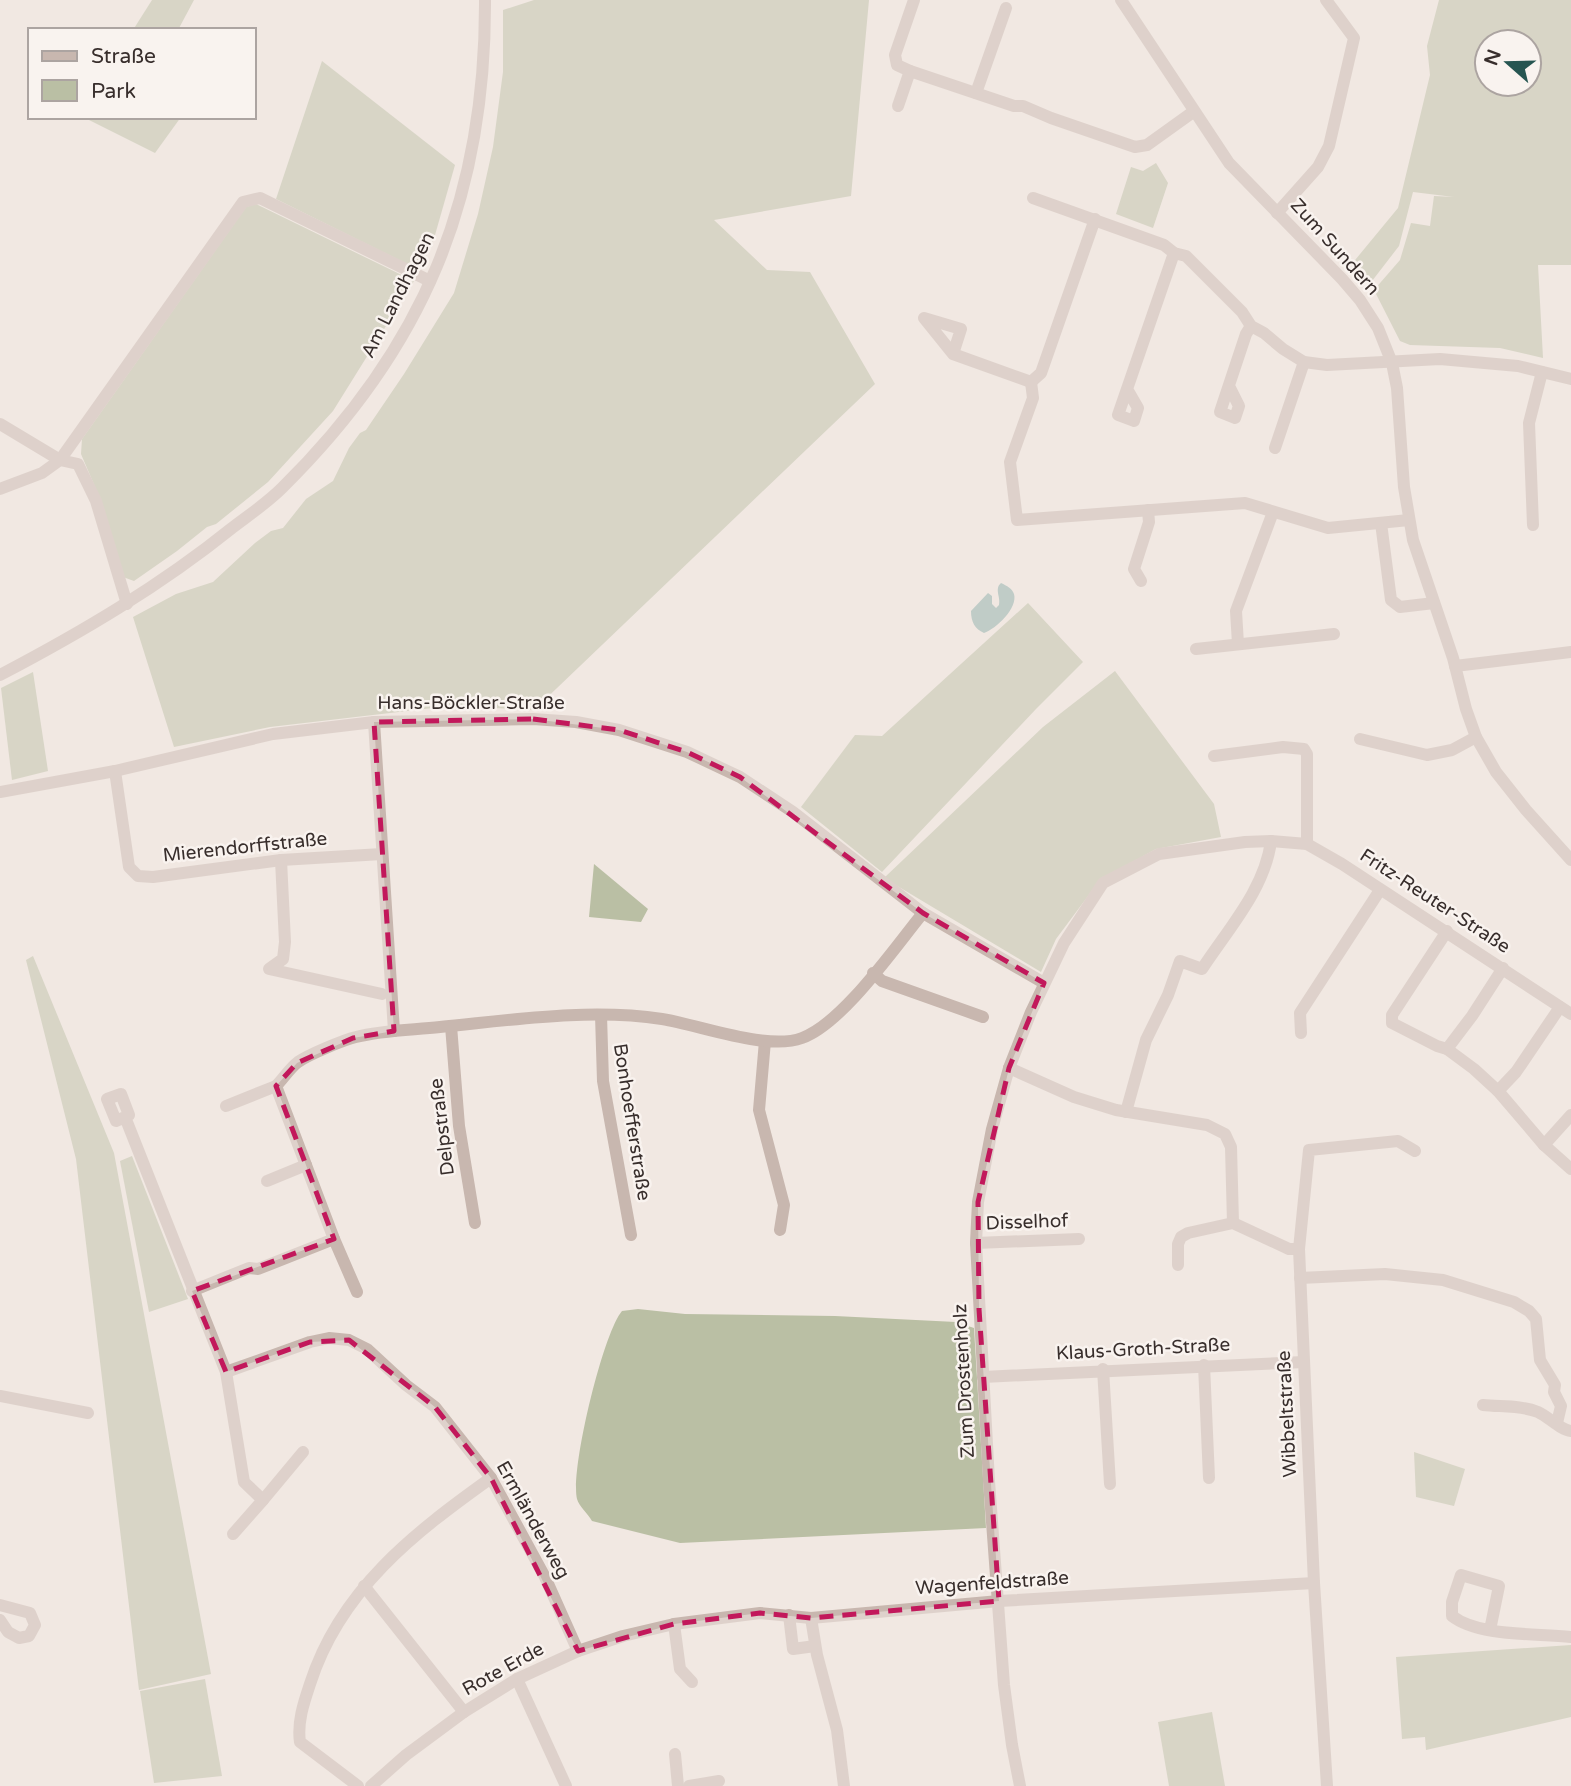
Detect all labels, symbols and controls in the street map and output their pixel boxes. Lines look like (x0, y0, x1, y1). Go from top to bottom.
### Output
legend (28, 28, 256, 119)
north arrow (1473, 28, 1543, 98)
text: Straße (91, 44, 156, 69)
text: N (1480, 47, 1506, 68)
text: Park (91, 79, 136, 104)
street label: Zum Sundern (1286, 194, 1384, 300)
street label: Am Landhagen (357, 228, 439, 362)
street label: Hans-Böckler-Straße (377, 692, 565, 714)
street label: Mierendorffstraße (162, 827, 328, 867)
street label: Fritz-Reuter-Straße (1356, 844, 1514, 958)
street label: Bonhoefferstraße (609, 1042, 655, 1202)
street label: Delpstraße (425, 1077, 459, 1177)
street label: Disselhof (985, 1210, 1070, 1234)
street label: Zum Drostenholz (949, 1303, 979, 1459)
street label: Klaus-Groth-Straße (1055, 1333, 1231, 1365)
street label: Wibbeltstraße (1273, 1350, 1301, 1478)
street label: Ermländerweg (492, 1457, 574, 1583)
street label: Wagenfeldstraße (914, 1567, 1070, 1599)
street label: Rote Erde (459, 1638, 547, 1700)

